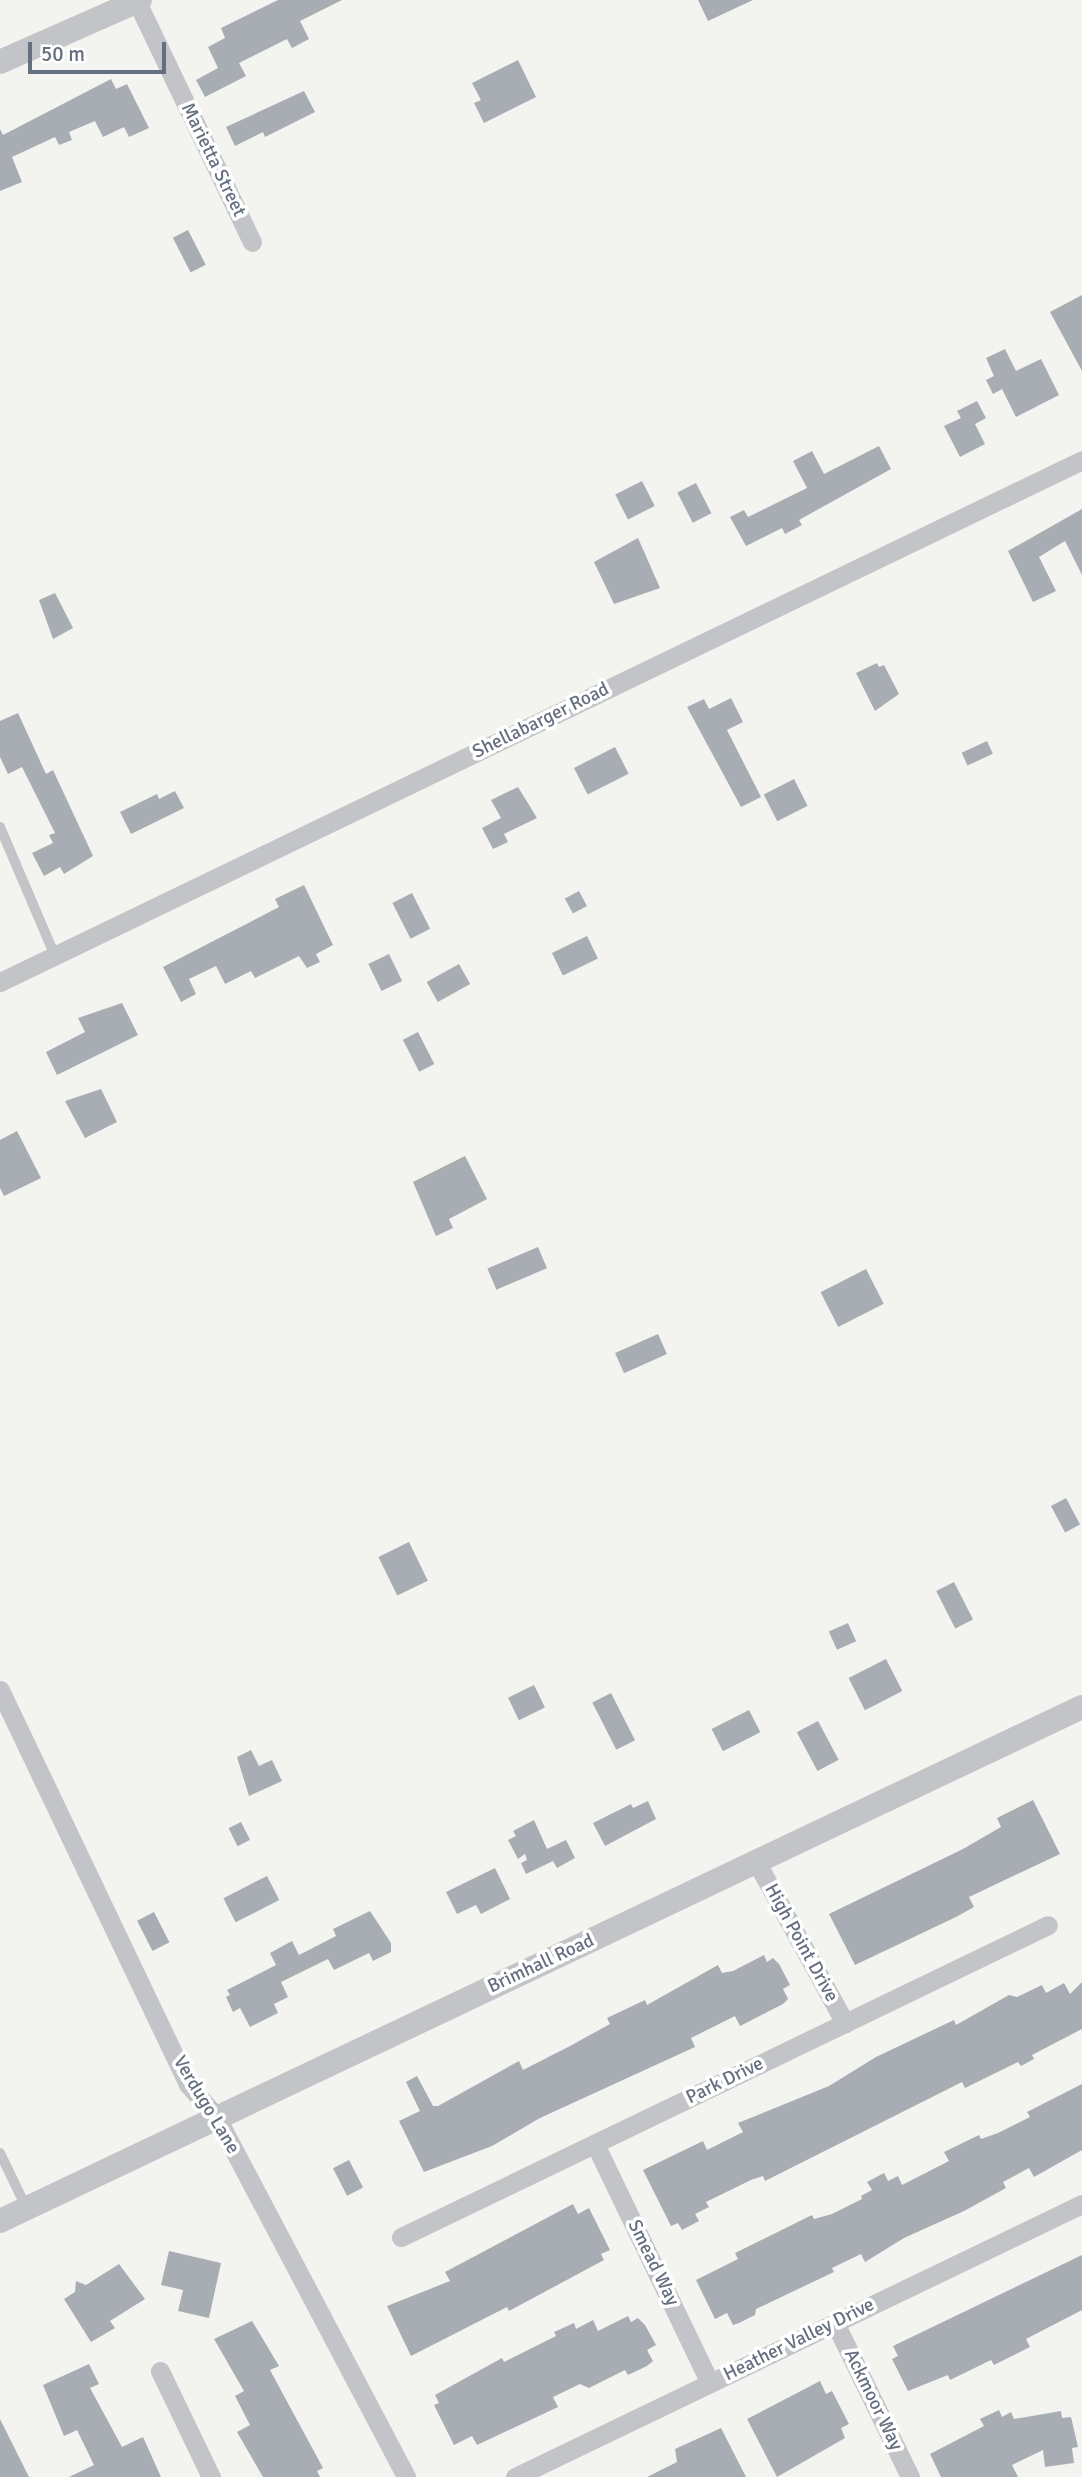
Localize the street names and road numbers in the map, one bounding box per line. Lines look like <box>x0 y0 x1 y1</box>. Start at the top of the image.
street label: Marietta Street <box>176 99 250 221</box>
street label: Shellabarger Road <box>469 678 613 764</box>
street label: High Point Drive <box>759 1880 843 2006</box>
street label: Brimhall Road <box>484 1929 598 1999</box>
street label: Verdugo Lane <box>168 2052 244 2158</box>
street label: Park Drive <box>683 2053 767 2109</box>
street label: Smead Way <box>622 2216 684 2310</box>
street label: Heather Valley Drive <box>720 2294 878 2386</box>
street label: Ackmoor Way <box>839 2346 907 2454</box>

